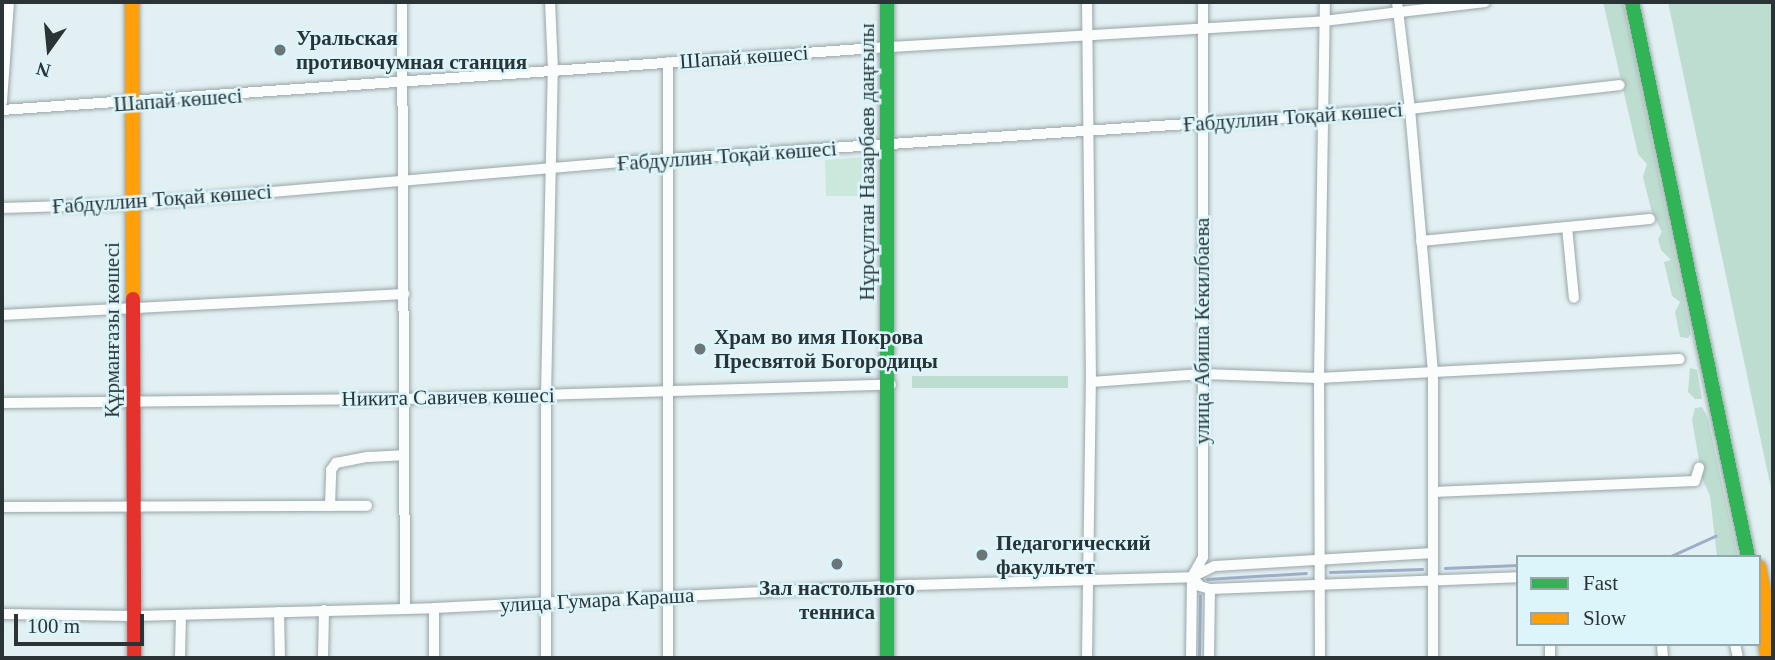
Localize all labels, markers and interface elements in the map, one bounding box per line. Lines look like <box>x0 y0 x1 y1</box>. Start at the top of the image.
north arrow <box>14 14 84 84</box>
street label: Нұрсұлтан Назарбаев даңғылы <box>854 23 880 301</box>
place label: Уральская противочумная станция <box>296 25 527 75</box>
marker: Уральская противочумная станция <box>270 40 290 60</box>
street label: Шапай көшесі <box>679 40 809 74</box>
text: N <box>34 58 53 82</box>
street label: Шапай көшесі <box>113 83 243 117</box>
street label: Ғабдуллин Тоқай көшесі <box>1182 97 1404 137</box>
street label: Ғабдуллин Тоқай көшесі <box>616 136 838 176</box>
street label: Ғабдуллин Тоқай көшесі <box>51 179 273 219</box>
street label: улица Абиша Кекилбаева <box>1189 218 1215 444</box>
street label: Құрманғазы көшесі <box>99 242 125 418</box>
place label: Храм во имя Покрова Пресвятой Богородицы <box>714 324 938 374</box>
marker: Храм во имя Покрова Пресвятой Богородицы <box>692 341 708 357</box>
street label: Никита Савичев көшесі <box>341 383 555 411</box>
place label: Педагогический факультет <box>996 530 1151 580</box>
marker: Педагогический факультет <box>974 547 990 563</box>
legend <box>1516 555 1761 646</box>
marker: Зал настольного тенниса <box>829 556 845 572</box>
text: Fast <box>1583 571 1618 595</box>
place label: Зал настольного тенниса <box>759 575 915 625</box>
street label: улица Гумара Караша <box>499 582 695 618</box>
scale bar <box>18 600 147 644</box>
text: Slow <box>1583 606 1626 630</box>
text: 100 m <box>27 614 80 638</box>

